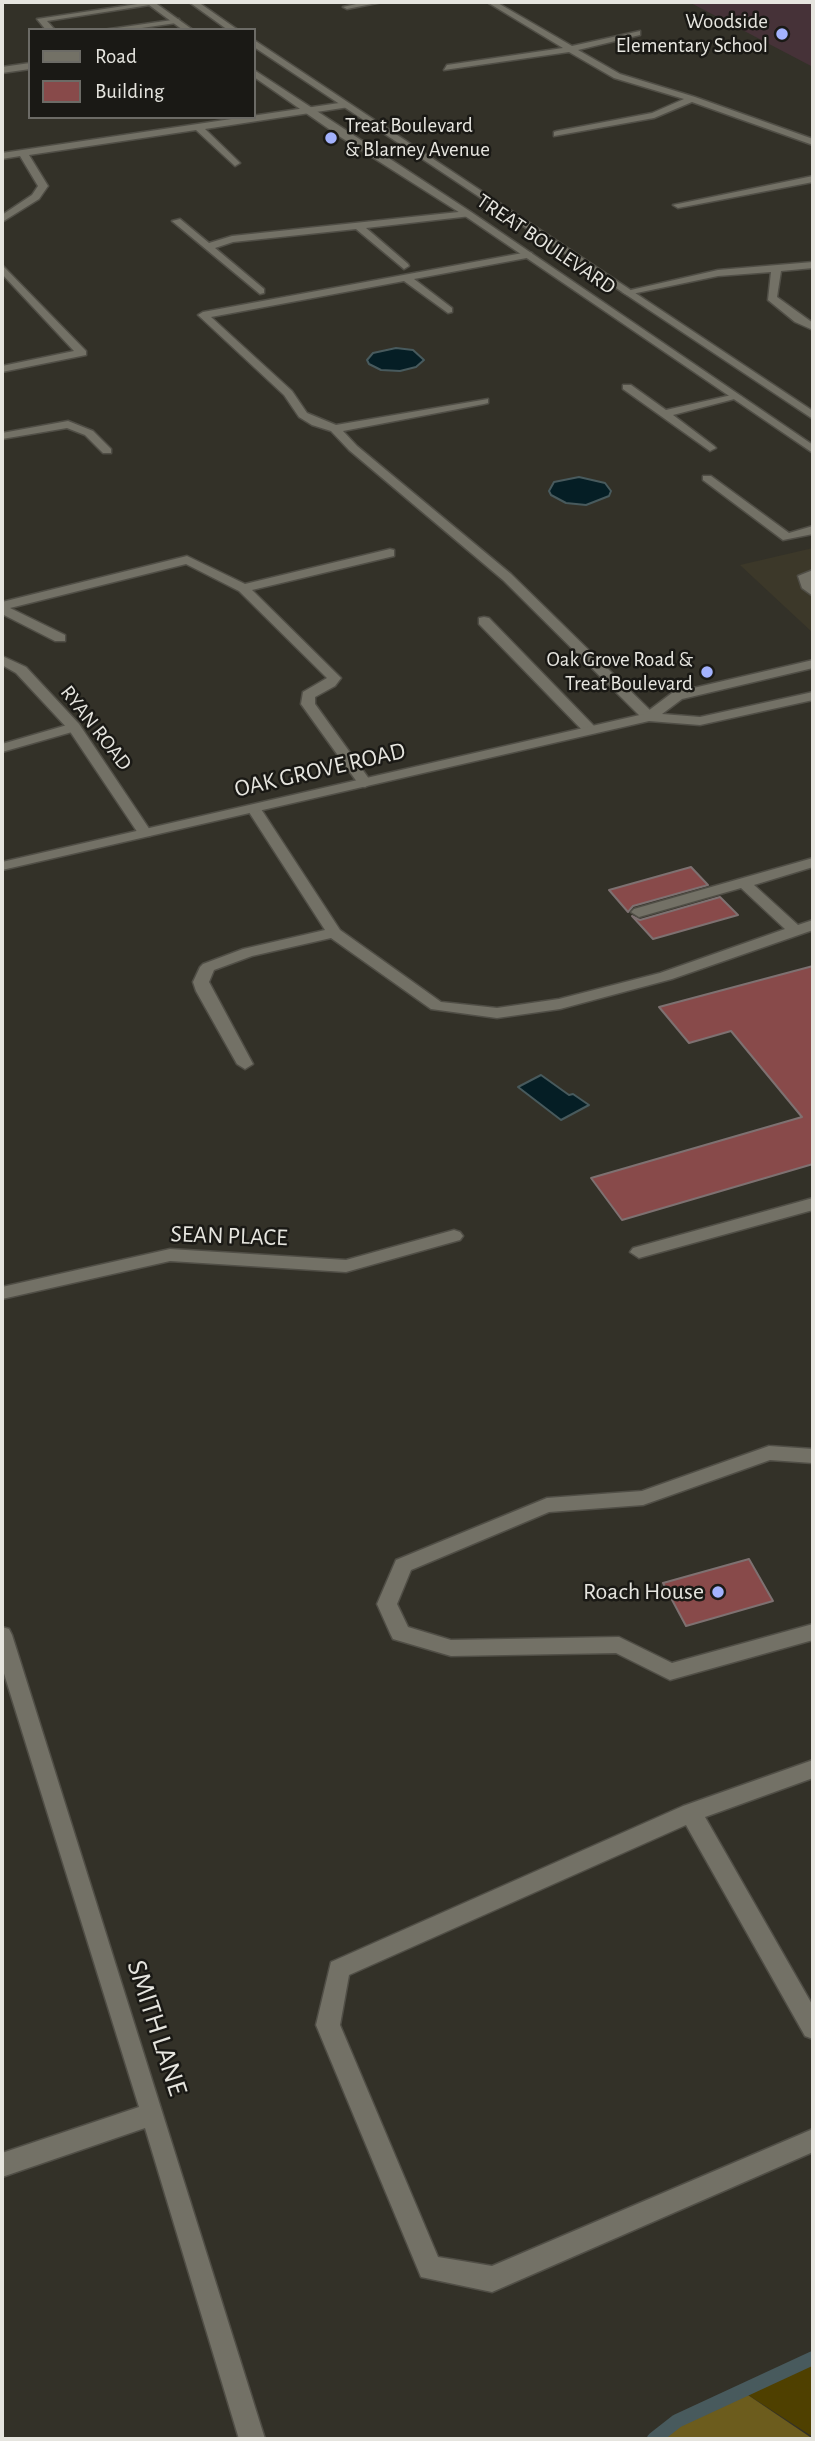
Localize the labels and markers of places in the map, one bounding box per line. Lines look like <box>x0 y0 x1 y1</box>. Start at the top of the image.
place label: Woodside Elementary School <box>616 9 768 59</box>
marker: Woodside Elementary School <box>774 26 790 42</box>
place label: Treat Boulevard & Blarney Avenue <box>345 113 490 163</box>
marker: Treat Boulevard & Blarney Avenue <box>323 130 339 146</box>
place label: Oak Grove Road & Treat Boulevard <box>546 647 693 697</box>
marker: Oak Grove Road & Treat Boulevard <box>699 664 715 680</box>
place label: Roach House <box>583 1578 704 1606</box>
marker: Roach House <box>710 1584 726 1600</box>

